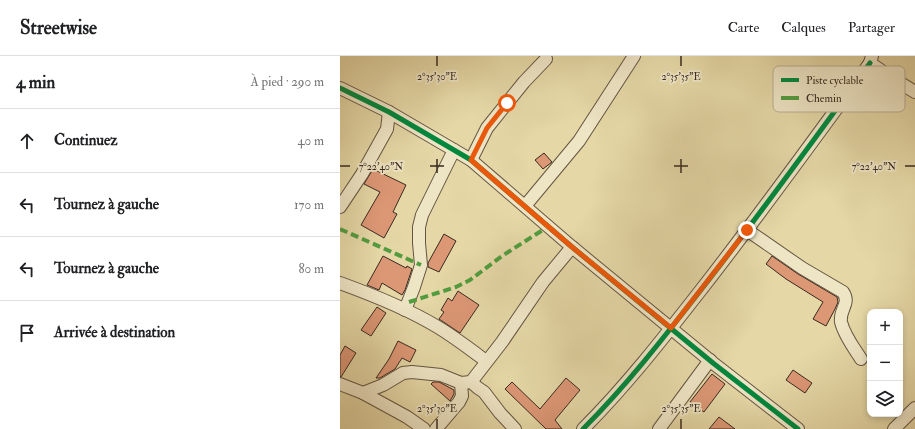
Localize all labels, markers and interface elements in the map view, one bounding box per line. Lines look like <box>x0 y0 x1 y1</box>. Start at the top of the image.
text: Streetwise <box>20 16 97 40</box>
text: Carte <box>728 19 759 36</box>
text: Calques <box>781 19 826 36</box>
text: Partager <box>848 19 895 36</box>
legend <box>773 66 905 112</box>
text: 2°35'30"E <box>417 71 457 83</box>
text: 2°35'35"E <box>661 71 701 83</box>
text: 4 min <box>16 72 55 93</box>
text: À pied · 290 m <box>251 74 324 90</box>
text: Piste cyclable <box>806 74 864 88</box>
text: Chemin <box>806 92 842 105</box>
route start <box>498 94 516 112</box>
icon: ahead <box>16 130 38 152</box>
text: Continuez <box>54 131 118 150</box>
text: 40 m <box>298 133 324 149</box>
text: 7°22'40"N <box>359 161 403 173</box>
text: 7°22'40"N <box>852 161 896 173</box>
icon: left <box>16 194 38 216</box>
text: Tournez à gauche <box>54 195 159 214</box>
text: 170 m <box>294 197 324 213</box>
route end <box>738 221 756 239</box>
icon: left <box>16 258 38 280</box>
text: Tournez à gauche <box>54 259 159 278</box>
text: 80 m <box>298 261 324 277</box>
map controls <box>867 309 903 417</box>
button: + <box>867 309 903 345</box>
icon: arrive <box>16 322 38 344</box>
text: Arrivée à destination <box>54 323 175 342</box>
button: − <box>867 345 903 381</box>
button: layers <box>867 381 903 417</box>
text: 2°35'30"E <box>417 403 457 415</box>
text: 2°35'35"E <box>661 403 701 415</box>

